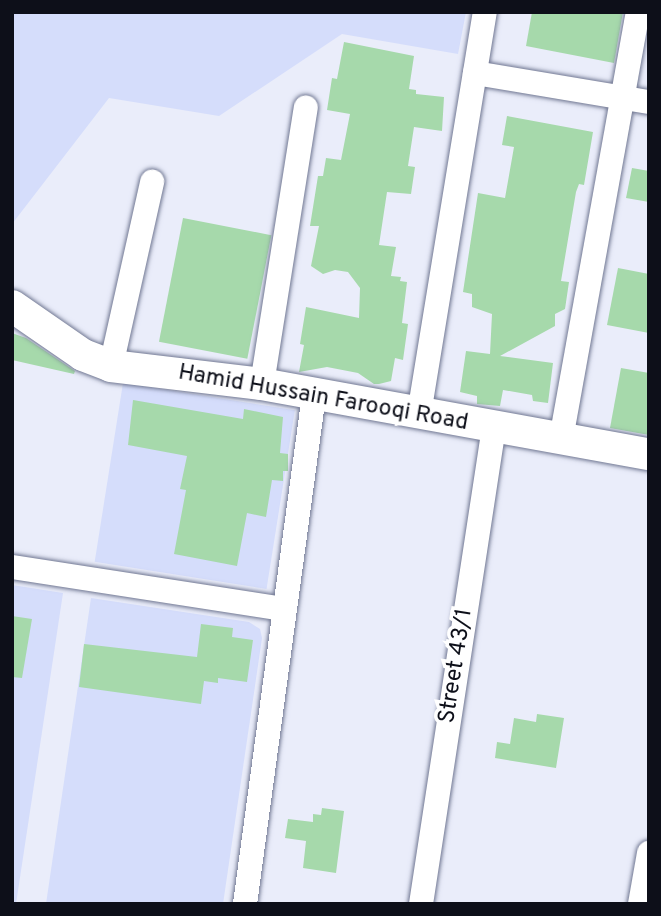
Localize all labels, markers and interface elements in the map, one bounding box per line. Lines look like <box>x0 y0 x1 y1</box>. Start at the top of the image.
street label: Hamid Hussain Farooqi Road <box>176 360 470 438</box>
street label: Street 43/1 <box>434 607 480 725</box>

